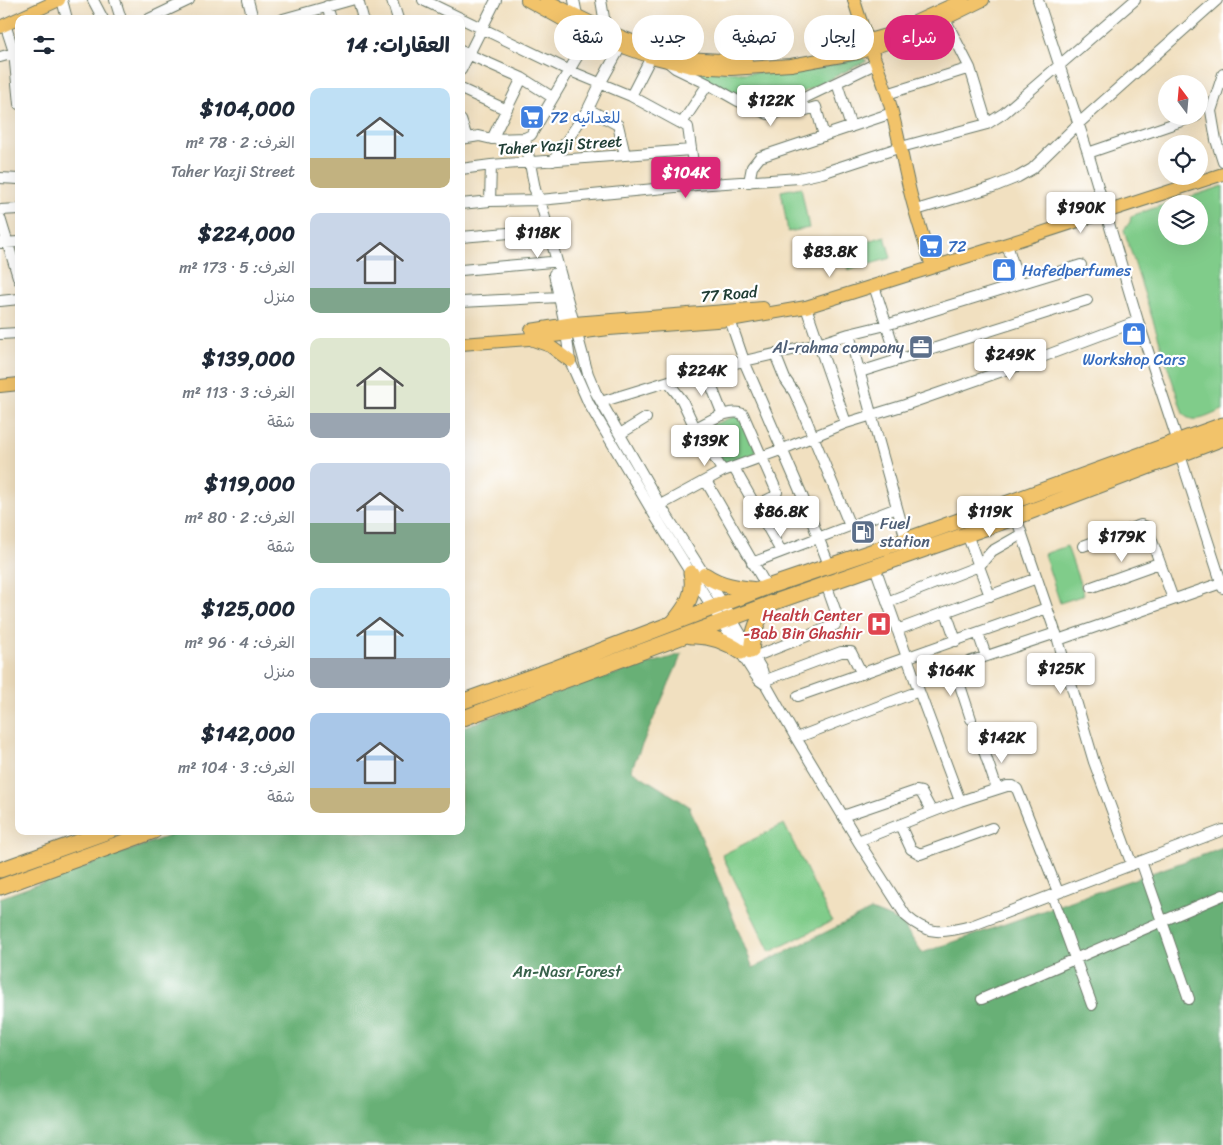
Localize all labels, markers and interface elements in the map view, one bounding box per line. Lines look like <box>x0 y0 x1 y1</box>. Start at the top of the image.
chip: شقة <box>554 15 622 60</box>
chip: جديد <box>632 15 704 60</box>
chip: تصفية <box>714 15 794 60</box>
chip: إيجار <box>804 15 874 60</box>
chip: شراء <box>884 15 955 60</box>
text: العقارات: 14 <box>346 26 450 64</box>
icon: filters <box>30 31 58 59</box>
north arrow <box>1158 75 1208 125</box>
map controls <box>1158 75 1208 245</box>
pin: $122K <box>736 84 806 127</box>
text: $122K <box>748 86 794 115</box>
text: $104,000 <box>200 90 295 128</box>
place label: 72 للغدائيه <box>550 103 621 132</box>
supermarket icon: 72 للغدائيه <box>519 104 545 130</box>
icon: home <box>350 108 410 168</box>
street label: Taher Yazji Street <box>497 126 623 164</box>
text: الغرف: 2 · 78 m² <box>186 128 295 157</box>
button: locate <box>1158 135 1208 185</box>
pin: $104K <box>651 156 721 199</box>
text: Taher Yazji Street <box>171 157 295 186</box>
text: $104K <box>662 158 710 187</box>
pin: $190K <box>1046 192 1116 234</box>
text: $190K <box>1057 193 1105 222</box>
button: layers <box>1158 195 1208 245</box>
text: $224,000 <box>198 215 295 253</box>
pin: $118K <box>503 216 573 259</box>
text: $118K <box>516 218 560 247</box>
place label: 72 <box>948 232 966 261</box>
icon: home <box>350 233 410 293</box>
supermarket icon: 72 <box>918 233 944 259</box>
pin: $83.8K <box>789 236 871 278</box>
text: $83.8K <box>803 237 857 266</box>
text: الغرف: 5 · 173 m² <box>179 253 295 282</box>
place label: Hafedperfumes <box>1022 256 1132 285</box>
shop icon: Hafedperfumes <box>991 257 1017 283</box>
street label: 77 Road <box>699 277 760 311</box>
text: منزل <box>263 282 295 311</box>
shop icon: Workshop Cars <box>1121 321 1147 347</box>
place label: Al-rahma company <box>772 333 905 362</box>
office icon: Al-rahma company <box>908 334 934 360</box>
pin: $249K <box>975 338 1045 381</box>
text: $139,000 <box>202 340 295 378</box>
text: $249K <box>985 340 1035 369</box>
place label: Workshop Cars <box>1082 345 1186 374</box>
pin: $224K <box>667 354 737 397</box>
text: $224K <box>678 356 726 385</box>
icon: home <box>350 358 410 418</box>
text: الغرف: 3 · 113 m² <box>182 378 295 407</box>
text: شقة <box>267 407 295 436</box>
pin: $139K <box>670 424 740 467</box>
text: $139K <box>682 426 728 455</box>
text: $119,000 <box>204 465 295 503</box>
icon: home <box>350 483 410 543</box>
pin: $86.8K <box>740 496 822 538</box>
pin: $119K <box>955 496 1025 538</box>
text: $86.8K <box>754 497 808 526</box>
text: $119K <box>968 497 1012 526</box>
text: الغرف: 2 · 80 m² <box>185 503 295 532</box>
place label: Fuel station <box>879 509 930 556</box>
fuel station icon: Fuel station <box>850 519 876 545</box>
pin: $179K <box>1087 520 1157 563</box>
text: $179K <box>1099 522 1145 551</box>
text: شقة <box>267 532 295 561</box>
text: $125,000 <box>201 590 295 628</box>
place label: Health Center -Bab Bin Ghashir <box>743 601 863 648</box>
icon: home <box>350 608 410 668</box>
hospital icon: Health Center -Bab Bin Ghashir <box>866 611 892 637</box>
text: الغرف: 4 · 96 m² <box>185 628 295 657</box>
pin: $125K <box>1026 652 1096 695</box>
pin: $164K <box>916 654 986 697</box>
text: $125K <box>1038 654 1084 683</box>
text: $164K <box>928 656 974 685</box>
text: منزل <box>263 657 295 686</box>
text: $142,000 <box>201 715 295 753</box>
pin: $142K <box>967 722 1037 764</box>
text: $142K <box>979 723 1025 752</box>
icon: home <box>350 733 410 793</box>
text: الغرف: 3 · 104 m² <box>178 753 295 782</box>
text: شقة <box>267 782 295 811</box>
park label: An-Nasr Forest <box>512 957 622 986</box>

